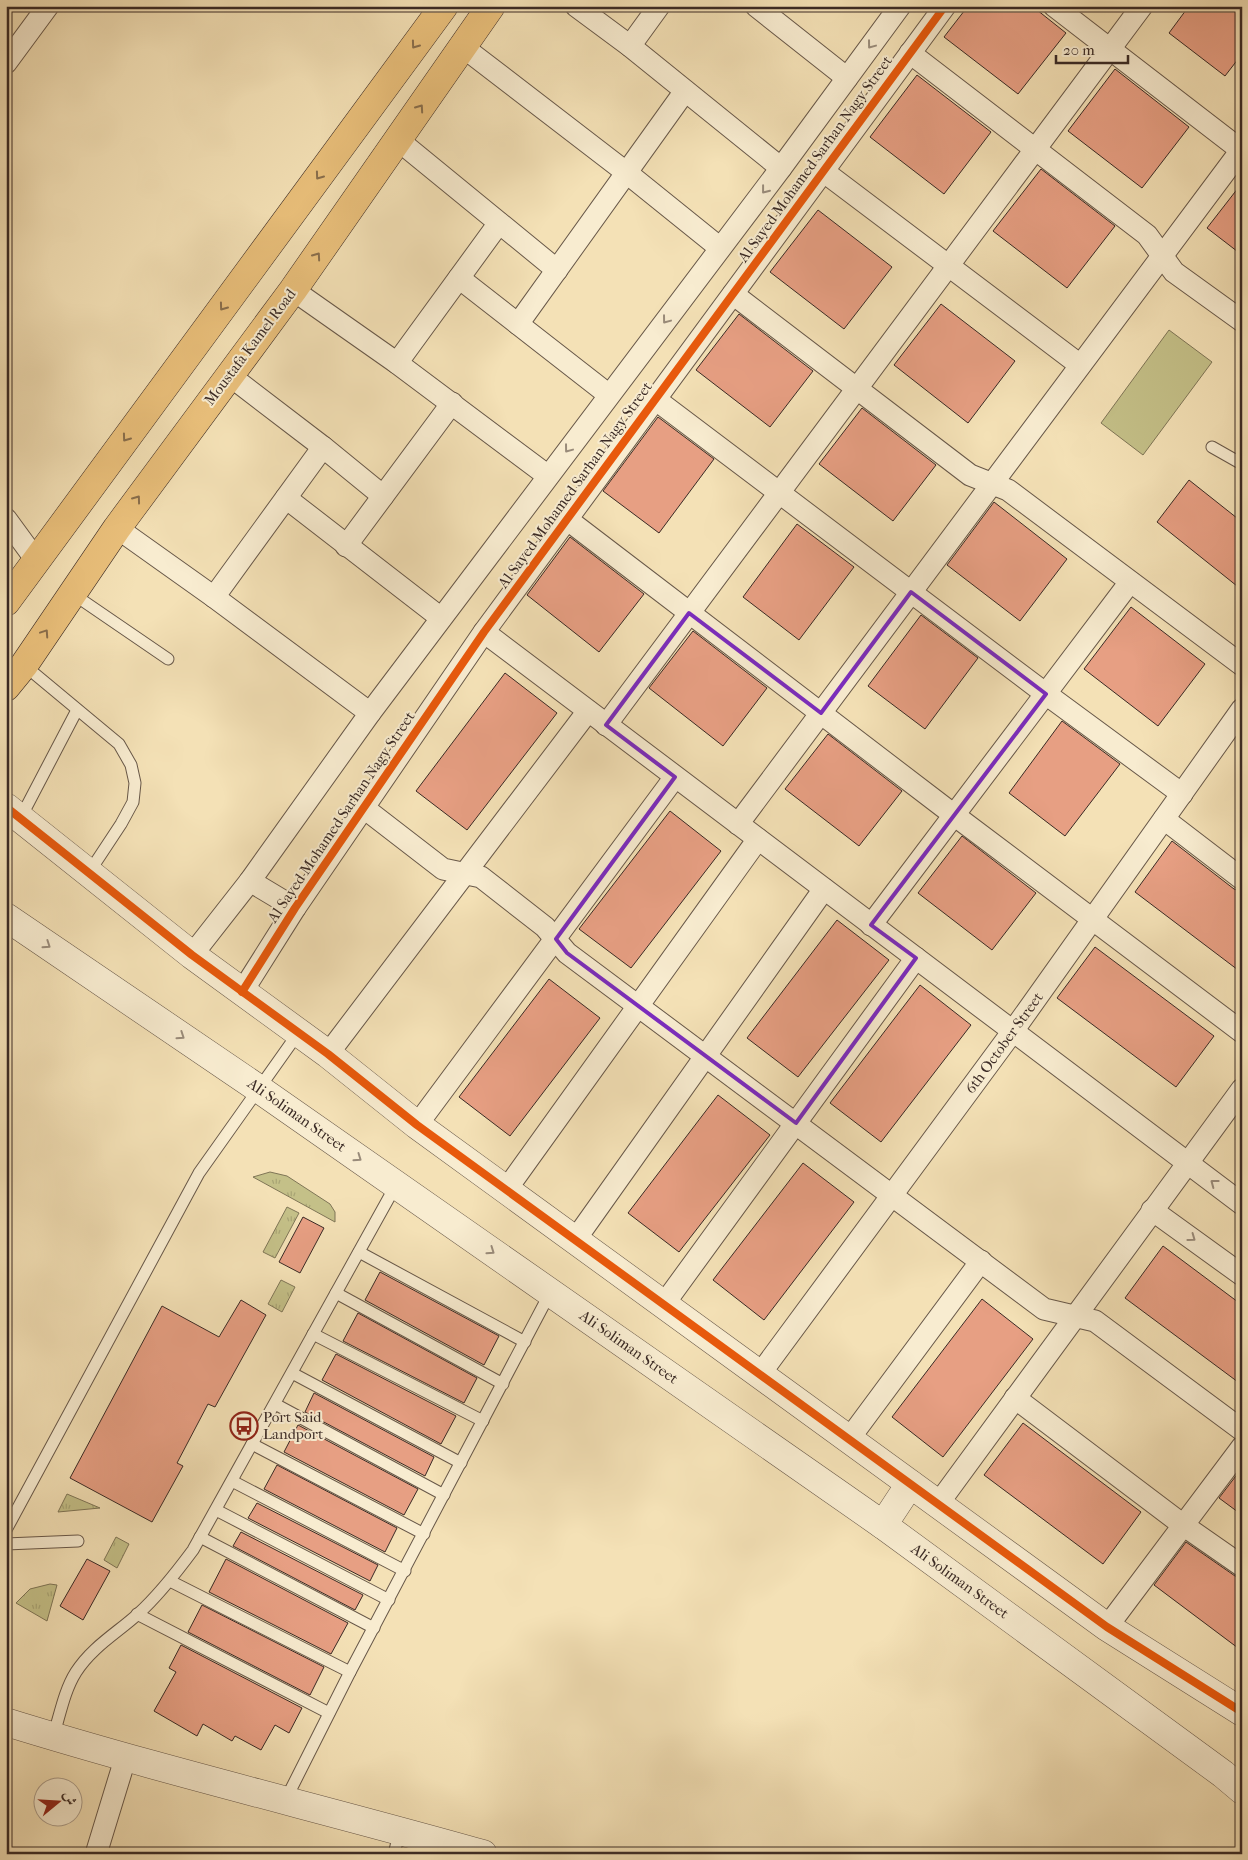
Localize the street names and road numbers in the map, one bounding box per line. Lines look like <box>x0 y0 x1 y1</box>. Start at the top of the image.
street label: Al Sayed Mohamed Sarhan Nagy Street <box>733 52 896 267</box>
street label: Moustafa Kamel Road <box>200 285 300 409</box>
street label: Al Sayed Mohamed Sarhan Nagy Street <box>493 378 656 593</box>
street label: Al Sayed Mohamed Sarhan Nagy Street <box>263 708 419 927</box>
street label: 6th October Street <box>961 988 1047 1097</box>
street label: Ali Soliman Street <box>243 1074 350 1156</box>
street label: Ali Soliman Street <box>575 1306 682 1388</box>
street label: Ali Soliman Street <box>907 1539 1013 1623</box>

